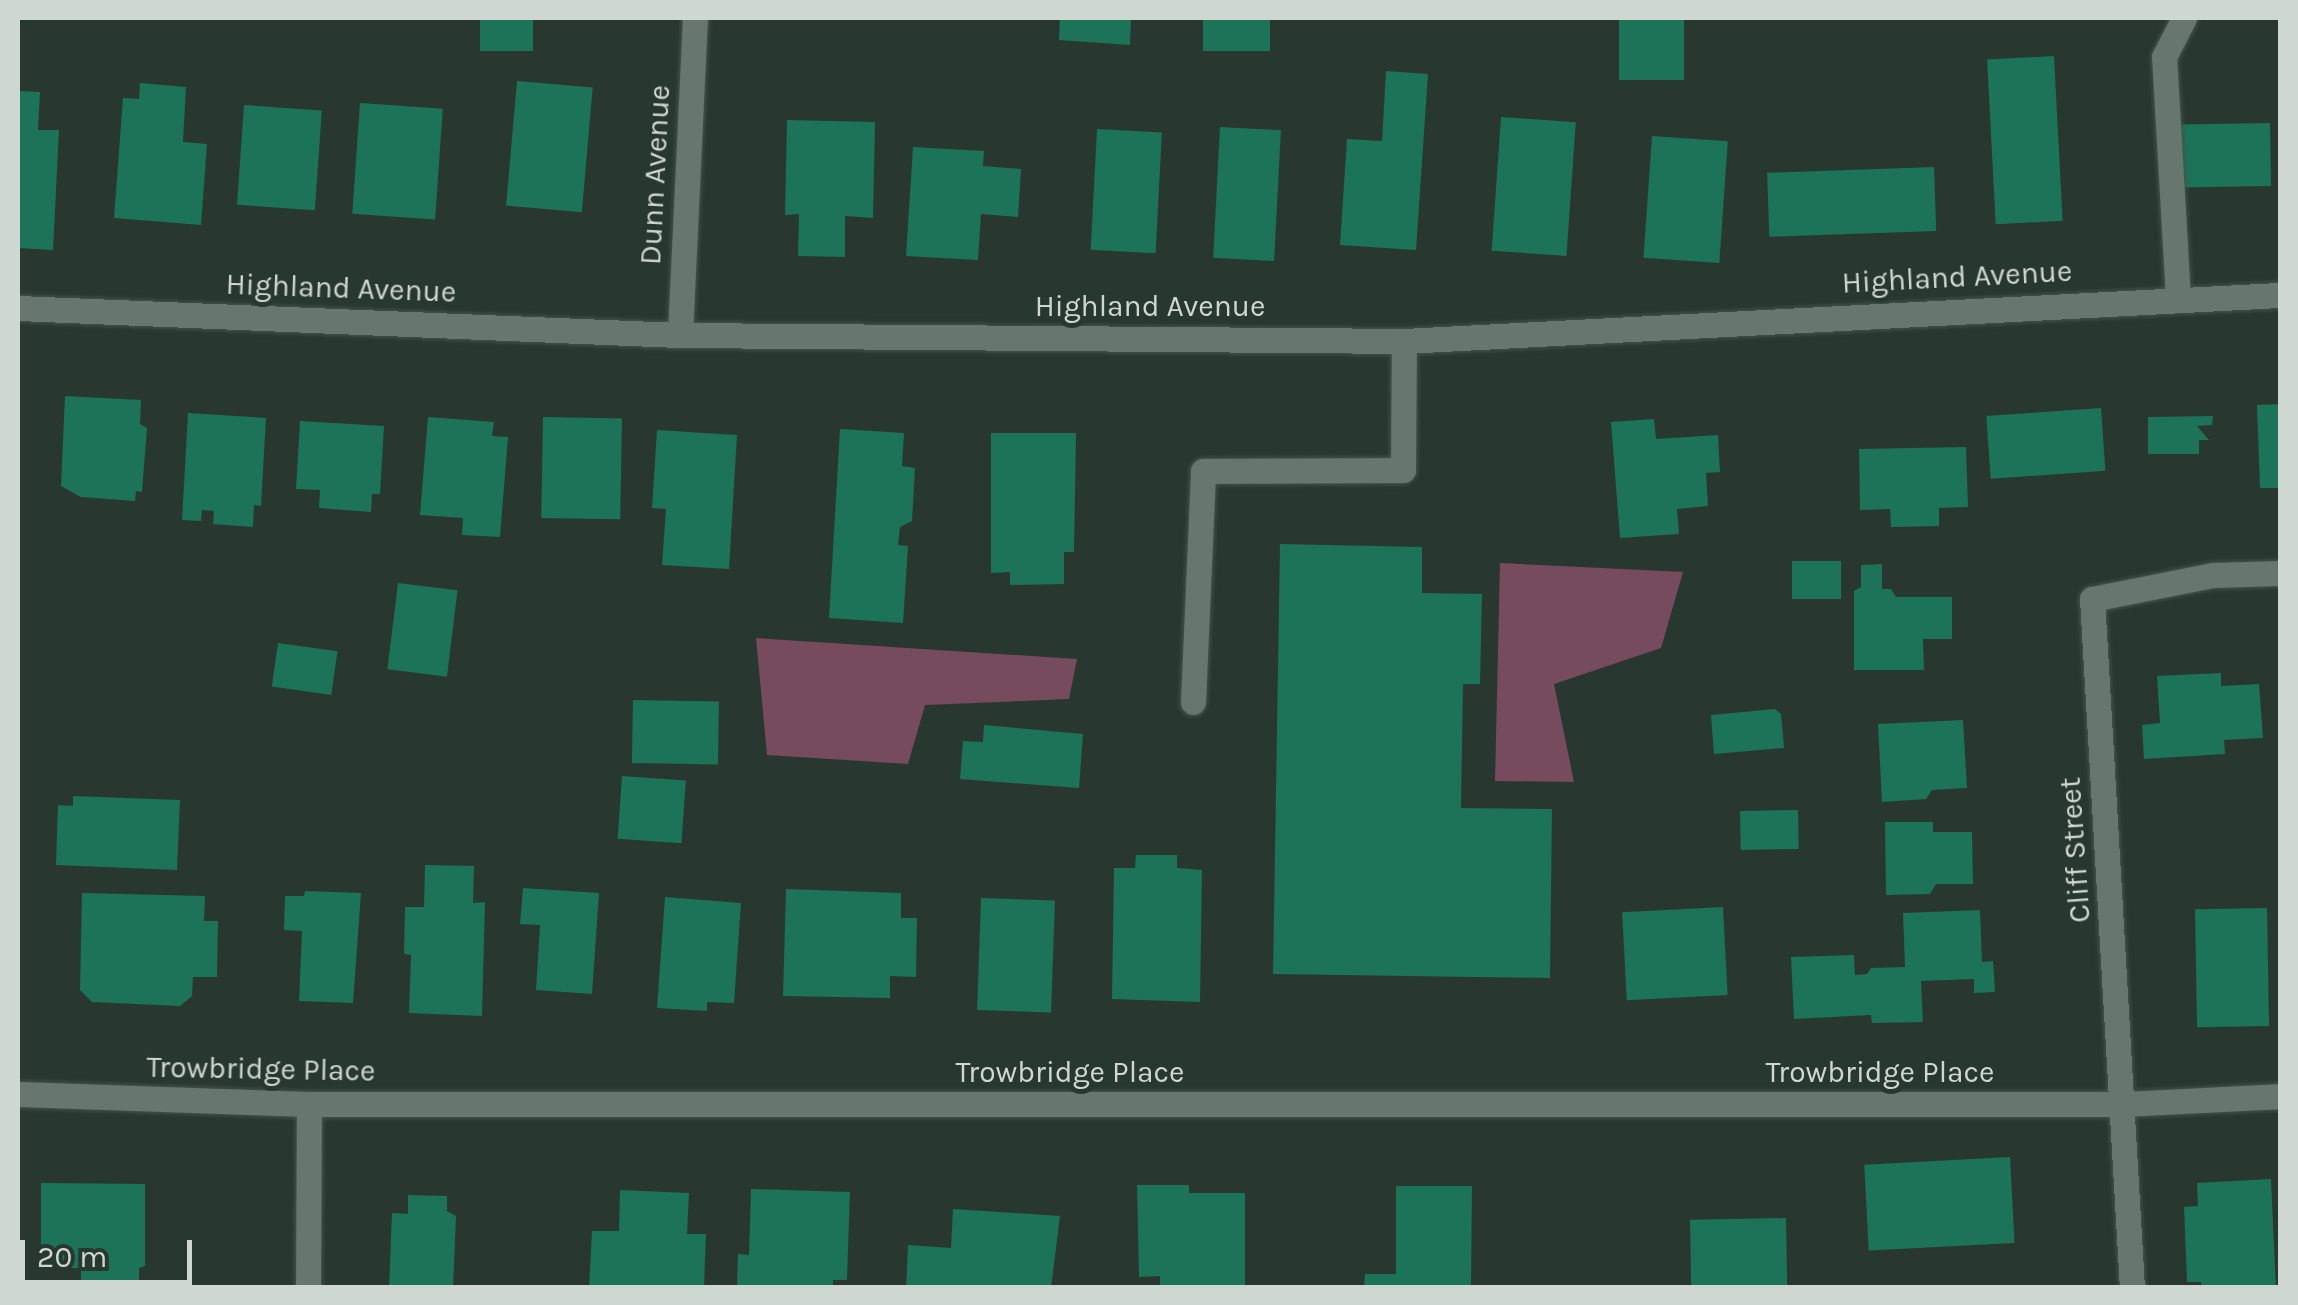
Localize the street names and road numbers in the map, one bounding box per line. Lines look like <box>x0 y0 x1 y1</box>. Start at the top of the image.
street label: Dunn Avenue <box>632 84 678 266</box>
street label: Highland Avenue <box>1841 253 2073 301</box>
street label: Highland Avenue <box>225 266 457 310</box>
street label: Highland Avenue <box>1035 288 1265 324</box>
street label: Cliff Street <box>2052 776 2098 924</box>
street label: Trowbridge Place <box>146 1049 376 1089</box>
street label: Trowbridge Place <box>955 1054 1185 1090</box>
street label: Trowbridge Place <box>1765 1054 1995 1090</box>

